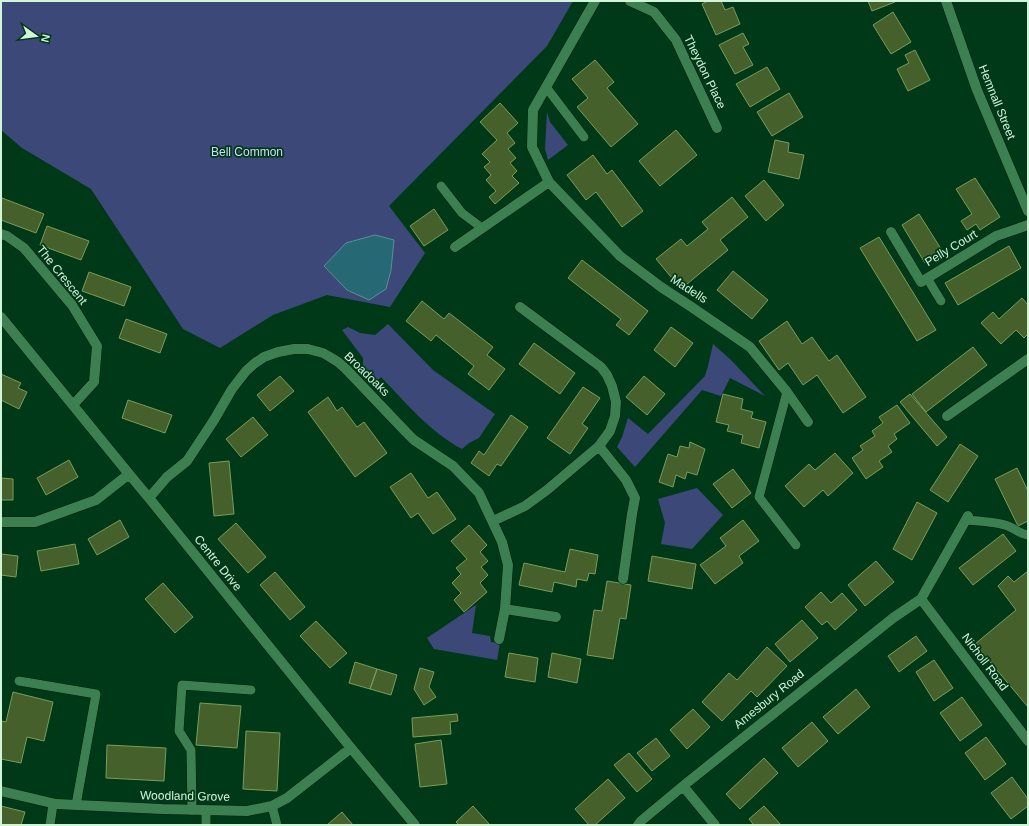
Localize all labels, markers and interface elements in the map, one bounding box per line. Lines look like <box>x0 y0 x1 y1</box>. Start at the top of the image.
north arrow <box>16 16 56 56</box>
text: N <box>39 33 52 44</box>
street label: Theydon Place <box>681 33 729 111</box>
street label: Hemnall Street <box>976 63 1019 142</box>
park label: Bell Common <box>211 145 283 159</box>
street label: Pelly Court <box>922 227 980 269</box>
street label: The Crescent <box>34 243 91 308</box>
street label: Madells <box>668 272 710 306</box>
street label: Broadoaks <box>342 349 392 399</box>
street label: Centre Drive <box>191 532 245 594</box>
street label: Nicholl Road <box>959 631 1011 693</box>
street label: Amesbury Road <box>731 666 807 732</box>
street label: Woodland Grove <box>140 788 230 804</box>

